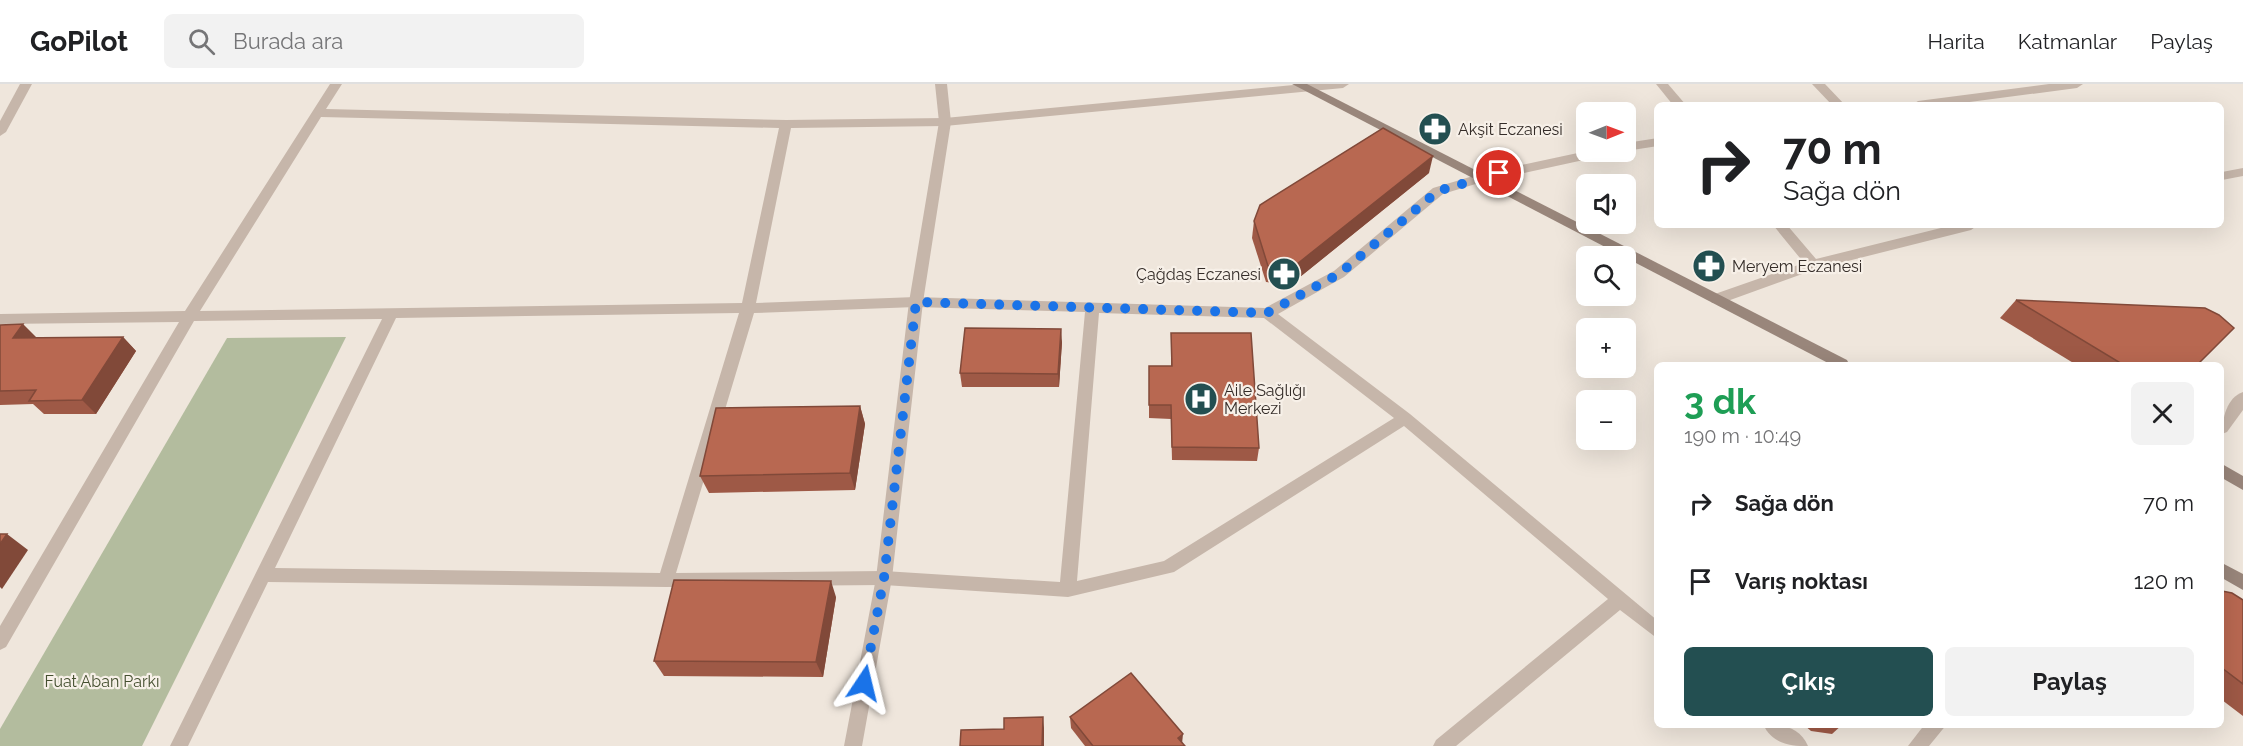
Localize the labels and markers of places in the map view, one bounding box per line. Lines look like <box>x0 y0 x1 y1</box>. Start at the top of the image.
pharmacy icon: Akşit Eczanesi <box>1417 111 1453 147</box>
place label: Akşit Eczanesi <box>1458 120 1563 139</box>
pin <box>1473 147 1524 198</box>
pharmacy icon: Meryem Eczanesi <box>1691 248 1727 284</box>
pharmacy icon: Çağdaş Eczanesi <box>1266 256 1302 292</box>
place label: Meryem Eczanesi <box>1732 257 1862 276</box>
place label: Çağdaş Eczanesi <box>1136 265 1261 284</box>
hospital icon: Aile Sağlığı Merkezi <box>1183 381 1219 417</box>
place label: Aile Sağlığı Merkezi <box>1224 381 1306 418</box>

